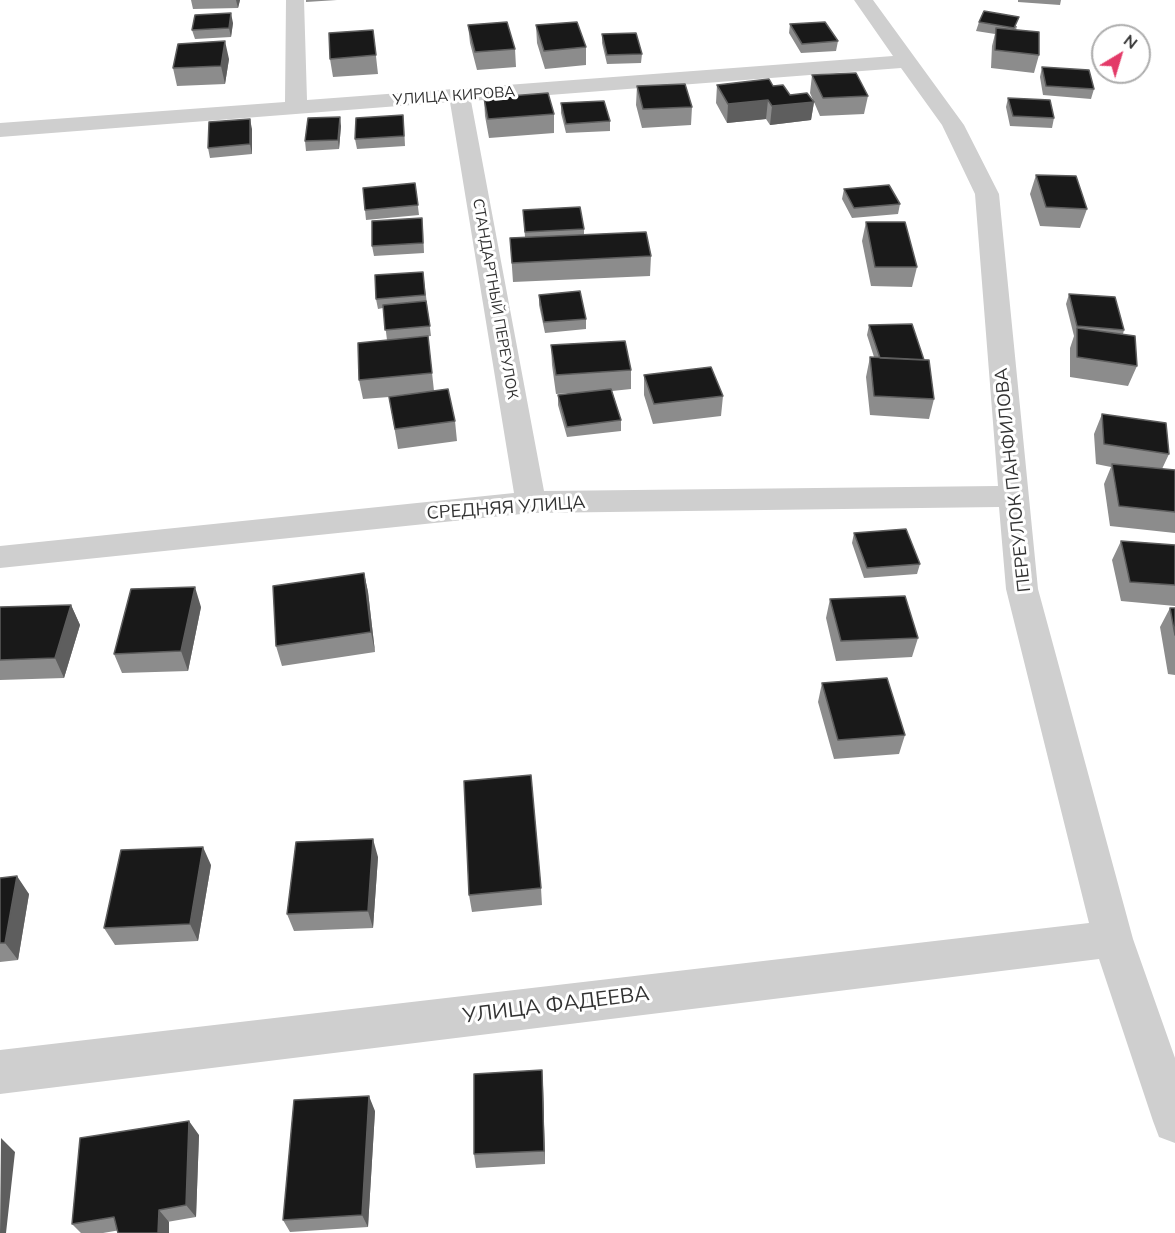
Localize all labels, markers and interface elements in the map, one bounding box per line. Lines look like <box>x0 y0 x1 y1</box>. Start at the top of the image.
north arrow <box>1091 24 1151 84</box>
text: N <box>1120 30 1142 53</box>
street label: УЛИЦА КИРОВА <box>392 83 516 109</box>
street label: СТАНДАРТНЫЙ ПЕРЕУЛОК <box>468 197 522 401</box>
street label: ПЕРЕУЛОК ПАНФИЛОВА <box>990 367 1036 593</box>
street label: СРЕДНЯЯ УЛИЦА <box>426 492 586 524</box>
street label: УЛИЦА ФАДЕЕВА <box>461 981 651 1029</box>

